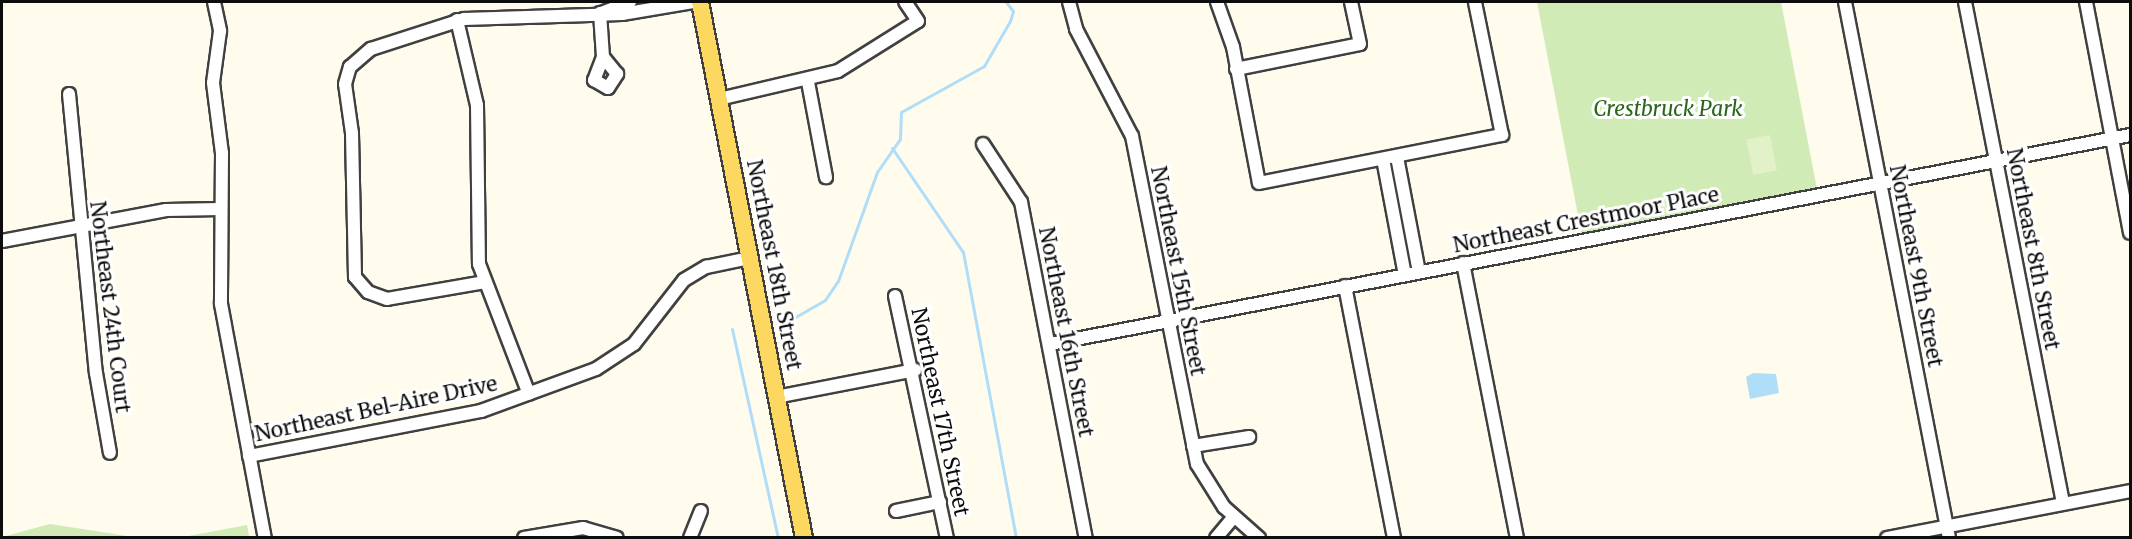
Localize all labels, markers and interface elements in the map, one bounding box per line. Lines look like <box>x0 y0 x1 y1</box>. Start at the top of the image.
park label: Crestbruck Park <box>1593 96 1743 122</box>
street label: Northeast 8th Street <box>2001 146 2065 352</box>
street label: Northeast 18th Street <box>741 158 807 372</box>
street label: Northeast 9th Street <box>1884 163 1948 369</box>
street label: Northeast 15th Street <box>1145 164 1211 378</box>
street label: Northeast Crestmoor Place <box>1451 182 1721 258</box>
street label: Northeast 24th Court <box>85 200 135 414</box>
street label: Northeast 16th Street <box>1033 225 1099 439</box>
street label: Northeast 17th Street <box>906 306 974 518</box>
street label: Northeast Bel-Aire Drive <box>252 371 500 447</box>

